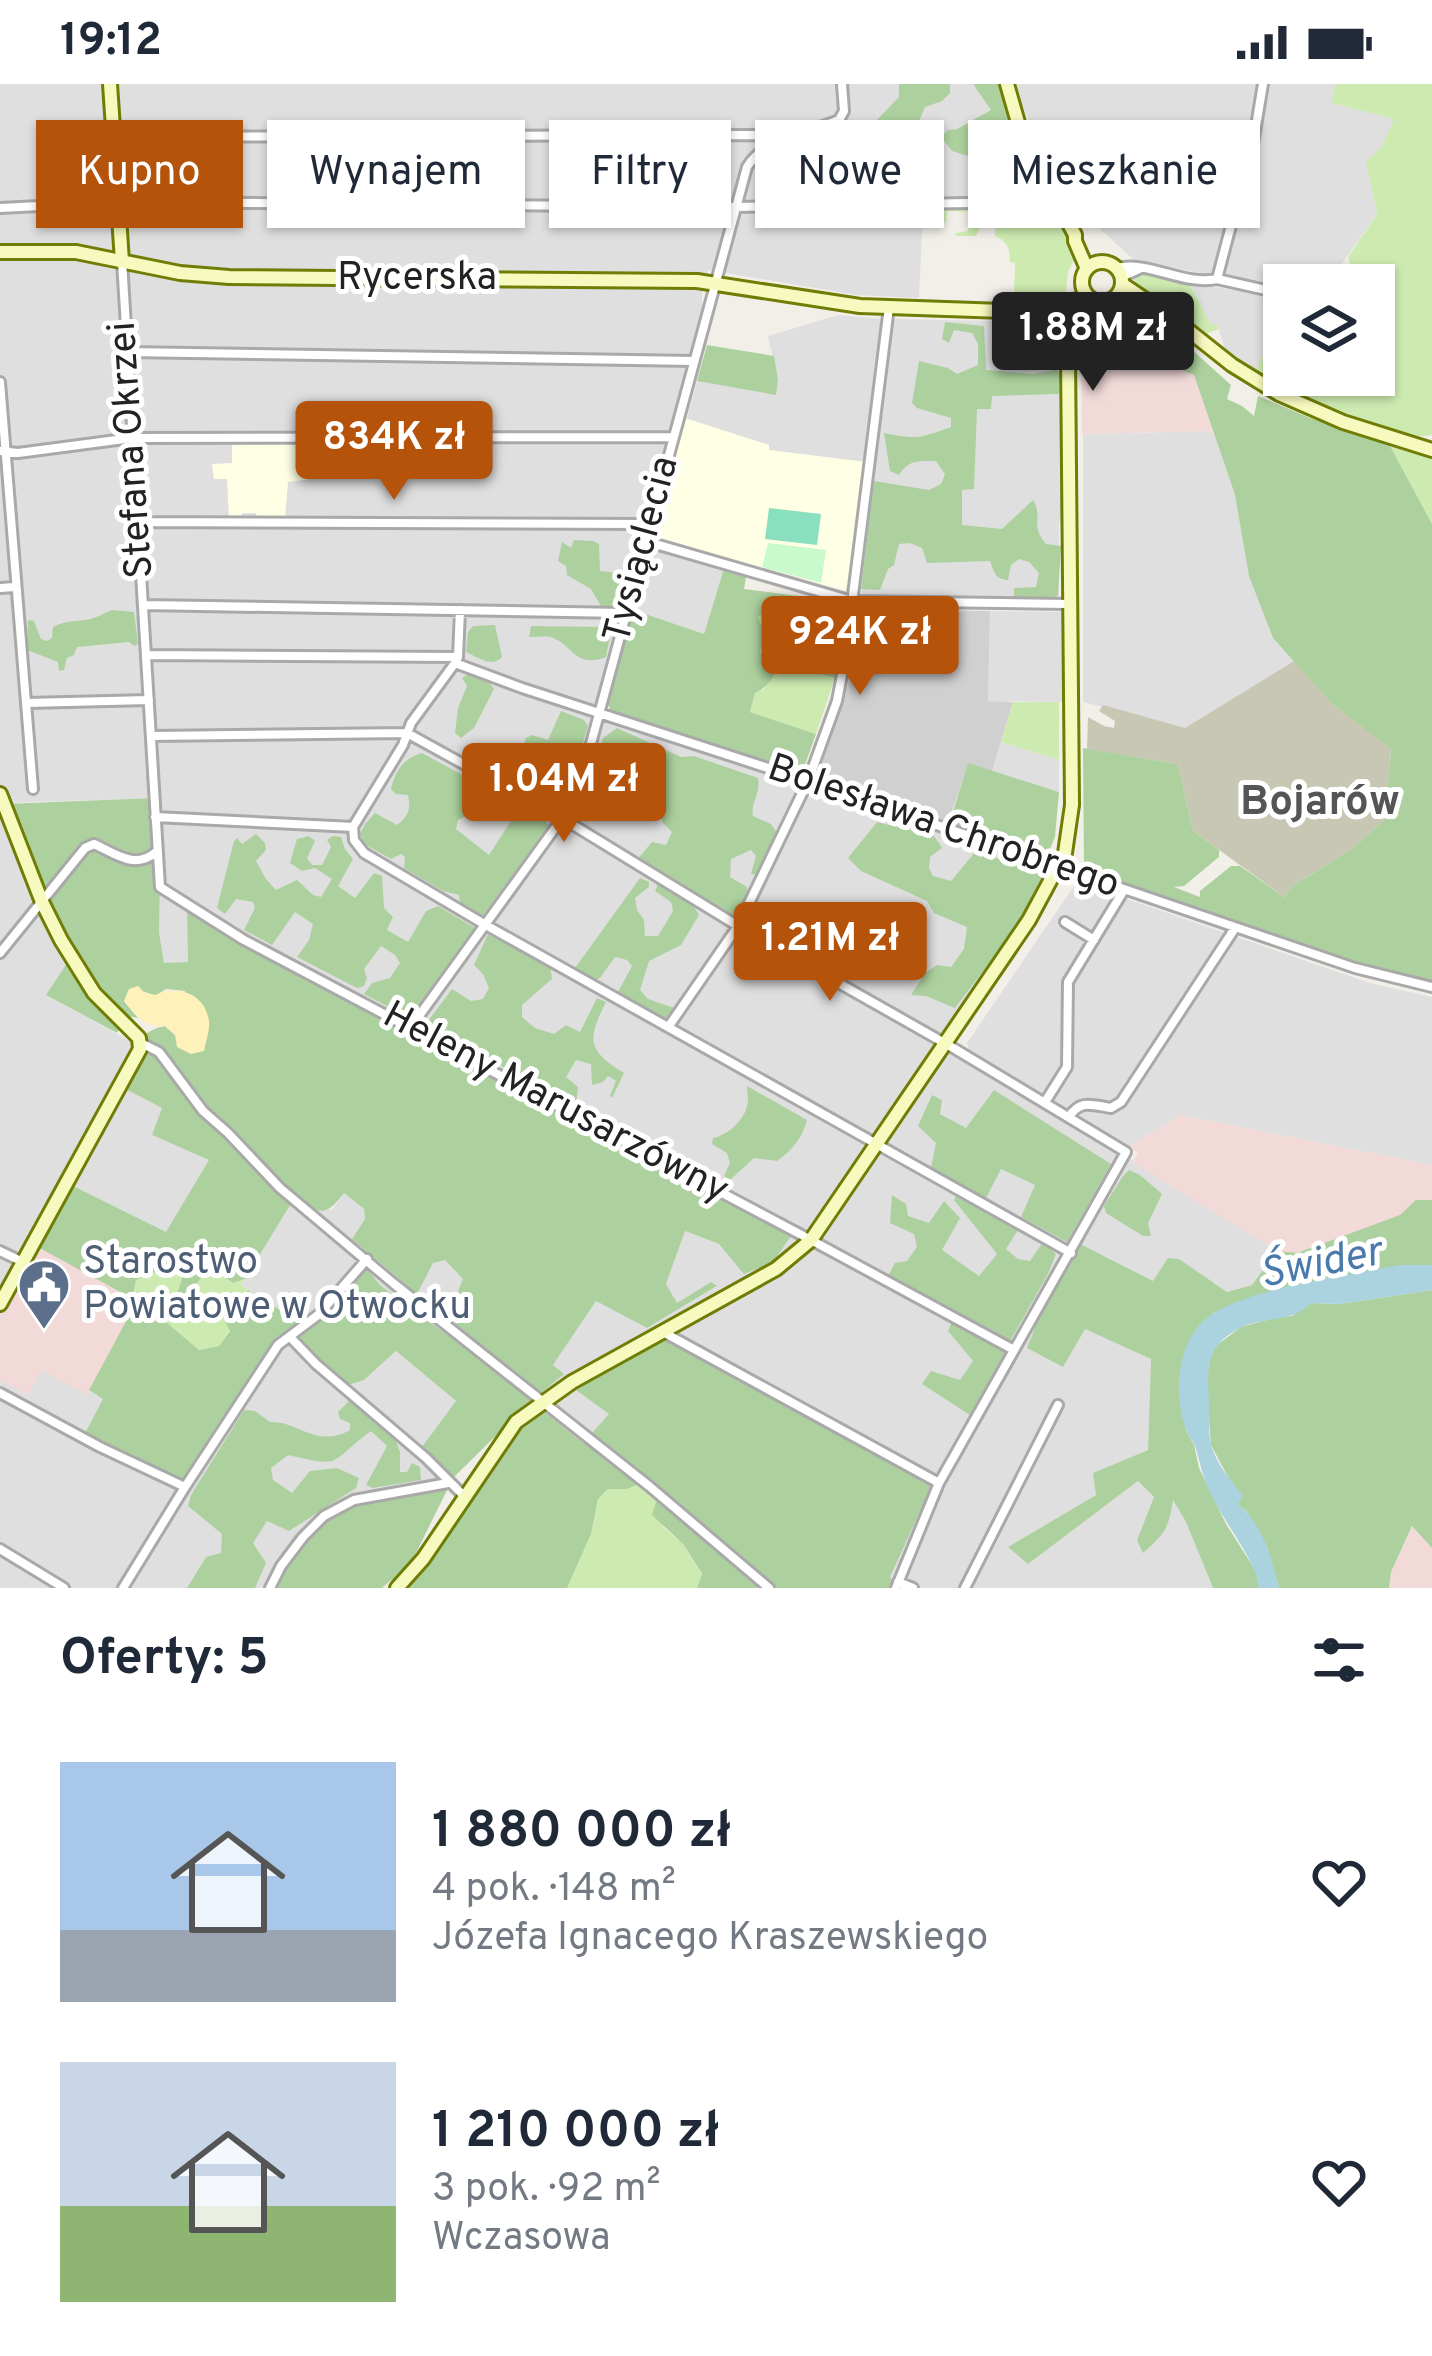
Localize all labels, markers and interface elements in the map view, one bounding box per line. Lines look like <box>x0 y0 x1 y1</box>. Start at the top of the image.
text: 19:12 <box>60 14 162 71</box>
chip: Kupno <box>36 120 243 228</box>
chip: Wynajem <box>267 120 525 228</box>
chip: Filtry <box>549 120 731 228</box>
chip: Nowe <box>755 120 944 228</box>
chip: Mieszkanie <box>968 120 1260 228</box>
street label: Rycerska <box>337 255 497 304</box>
map controls <box>1263 264 1395 396</box>
button: layers <box>1263 264 1395 396</box>
pin: 1.88M zł <box>969 292 1217 394</box>
text: 1.88M zł <box>1019 306 1167 355</box>
street label: Stefana Okrzei <box>100 320 166 580</box>
pin: 834K zł <box>283 401 505 503</box>
text: 834K zł <box>323 415 465 464</box>
street label: Tysiąclecia <box>595 451 691 649</box>
pin: 924K zł <box>749 596 971 698</box>
text: 924K zł <box>789 610 931 659</box>
pin: 1.04M zł <box>440 743 688 845</box>
street label: Bolesława Chrobrego <box>761 745 1125 911</box>
text: 1.04M zł <box>489 757 639 806</box>
district label: Bojarów <box>1240 777 1400 830</box>
pin: 1.21M zł <box>706 902 954 1004</box>
text: 1.21M zł <box>761 916 899 965</box>
street label: Heleny Marusarzówny <box>374 992 736 1216</box>
water label: Świder <box>1255 1225 1390 1303</box>
place label: Starostwo Powiatowe w Otwocku <box>83 1239 471 1333</box>
public building icon: Starostwo Powiatowe w Otwocku <box>16 1257 72 1331</box>
icon: filters <box>1306 1627 1372 1693</box>
text: Oferty: 5 <box>60 1628 269 1693</box>
text: 1 880 000 zł <box>432 1801 731 1866</box>
icon: home <box>156 1810 300 1954</box>
icon: heart <box>1306 1849 1372 1915</box>
text: 4 pok. · 148 m² <box>432 1866 676 1915</box>
text: Józefa Ignacego Kraszewskiego <box>432 1915 988 1964</box>
text: 1 210 000 zł <box>432 2101 719 2166</box>
icon: home <box>156 2110 300 2254</box>
icon: heart <box>1306 2149 1372 2215</box>
text: 3 pok. · 92 m² <box>432 2166 661 2215</box>
text: Wczasowa <box>432 2215 611 2264</box>

